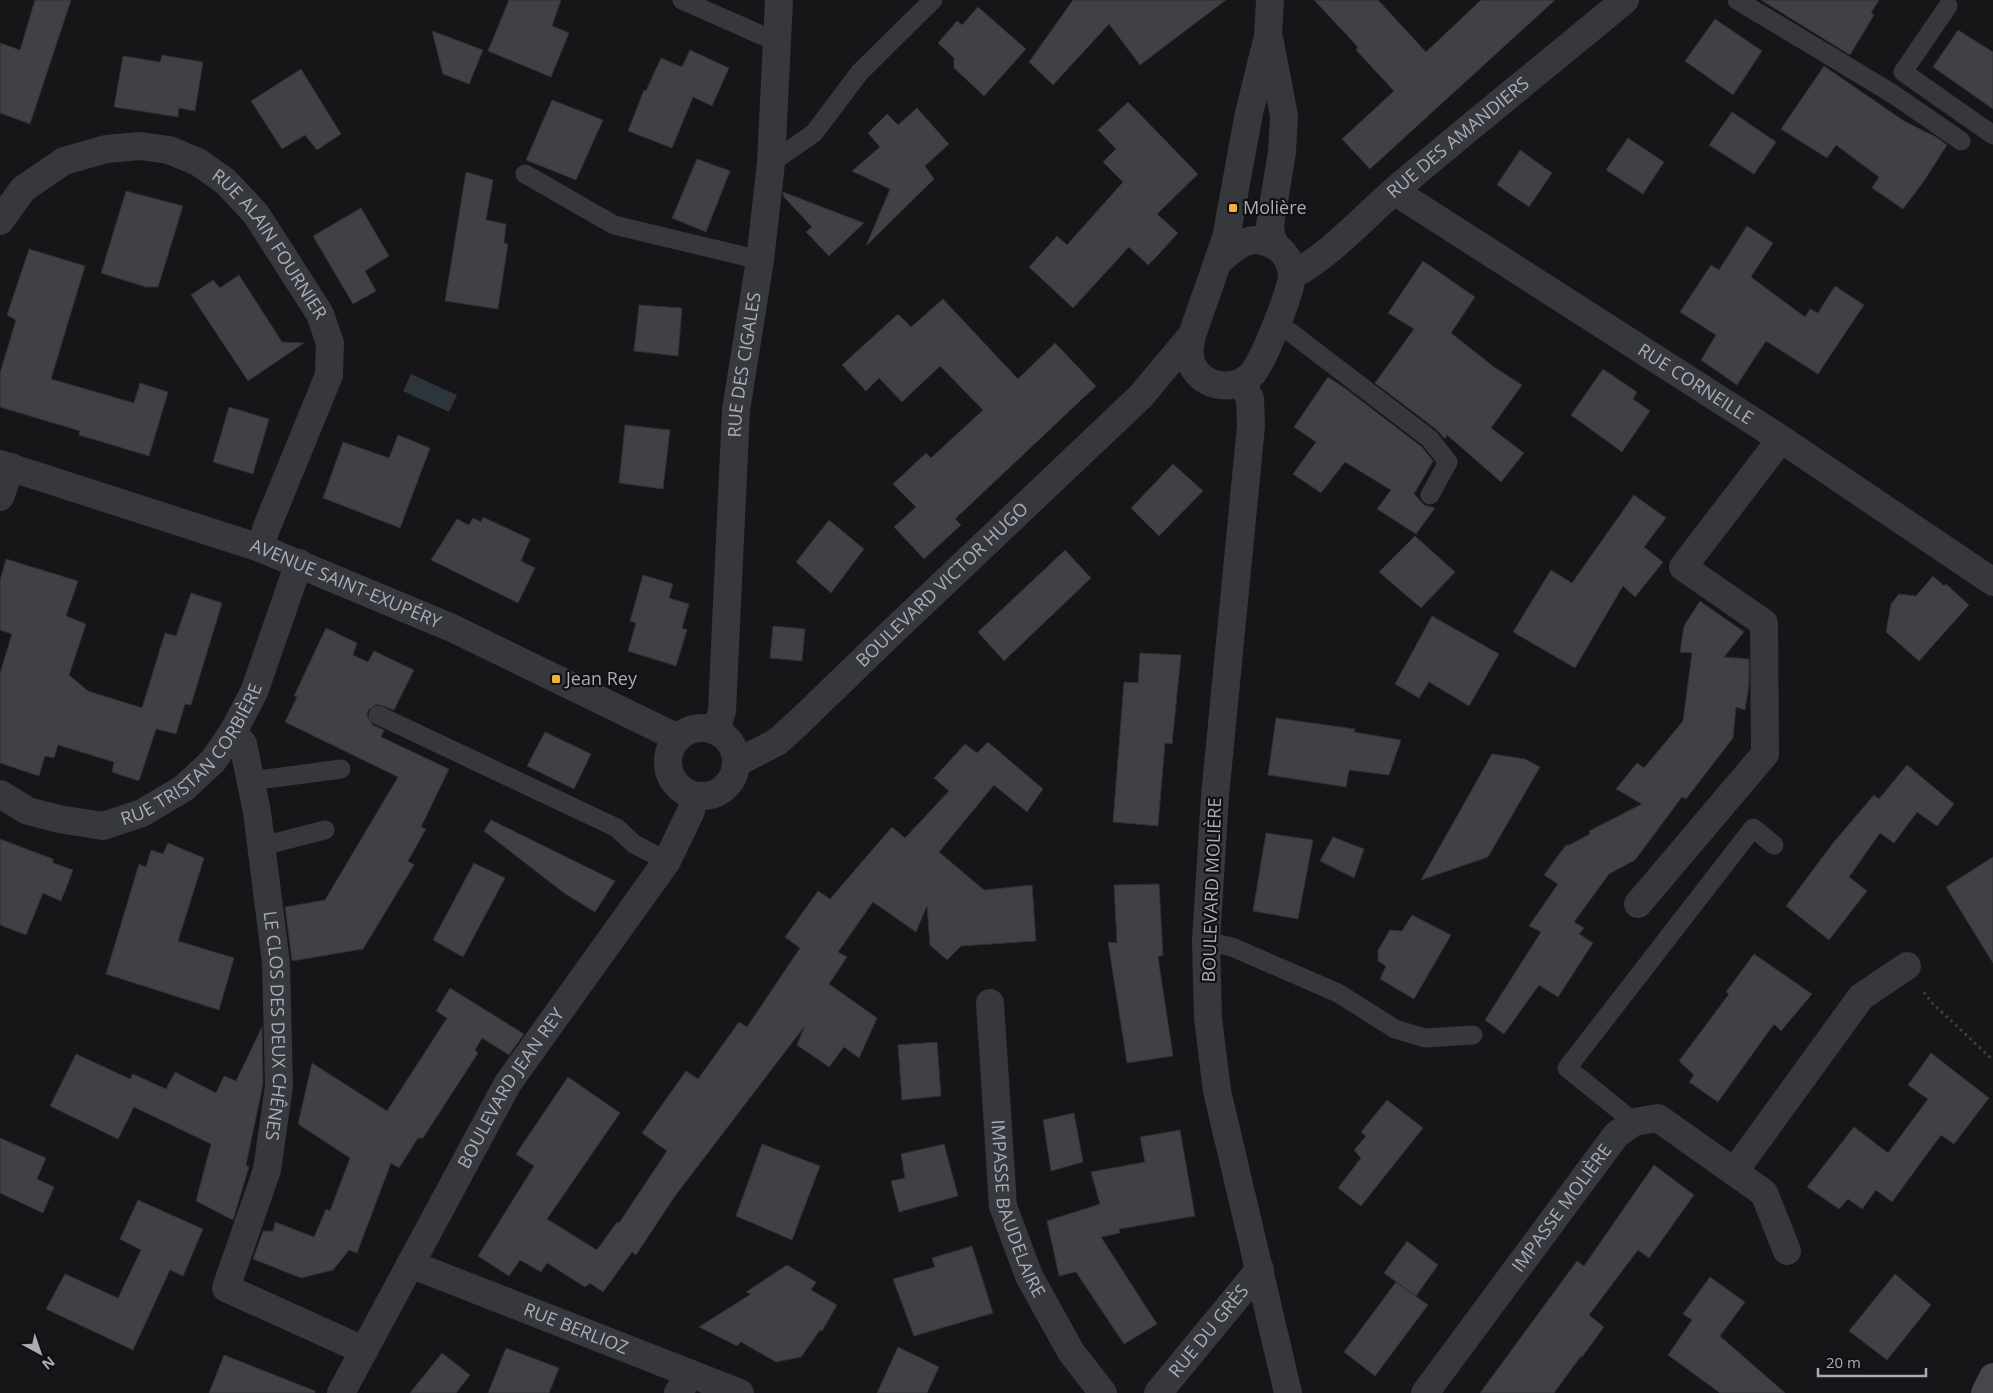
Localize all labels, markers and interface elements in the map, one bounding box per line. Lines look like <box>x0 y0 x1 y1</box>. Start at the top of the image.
street label: RUE DES AMANDIERS <box>1381 71 1534 203</box>
street label: RUE ALAIN FOURNIER <box>208 163 333 324</box>
place label: Molière <box>1243 195 1307 219</box>
marker: Molière <box>1227 202 1239 214</box>
street label: RUE DES CIGALES <box>722 290 766 438</box>
street label: RUE CORNEILLE <box>1634 337 1758 429</box>
street label: BOULEVARD VICTOR HUGO <box>850 496 1033 672</box>
street label: AVENUE SAINT-EXUPÉRY <box>248 533 446 634</box>
place label: Jean Rey <box>564 666 638 690</box>
marker: Jean Rey <box>550 673 562 685</box>
street label: RUE TRISTAN CORBIÈRE <box>117 680 267 830</box>
street label: BOULEVARD MOLIÈRE <box>1196 797 1226 983</box>
street label: LE CLOS DES DEUX CHÊNES <box>259 909 292 1142</box>
street label: BOULEVARD JEAN REY <box>451 1002 569 1172</box>
street label: IMPASSE BAUDELAIRE <box>986 1119 1051 1301</box>
street label: IMPASSE MOLIÈRE <box>1506 1139 1616 1276</box>
street label: RUE DU GRÈS <box>1163 1279 1254 1382</box>
street label: RUE BERLIOZ <box>520 1297 632 1359</box>
north arrow <box>15 1328 65 1378</box>
scale bar <box>1818 1346 1926 1378</box>
text: N <box>38 1352 59 1374</box>
text: 20 m <box>1826 1352 1861 1372</box>

